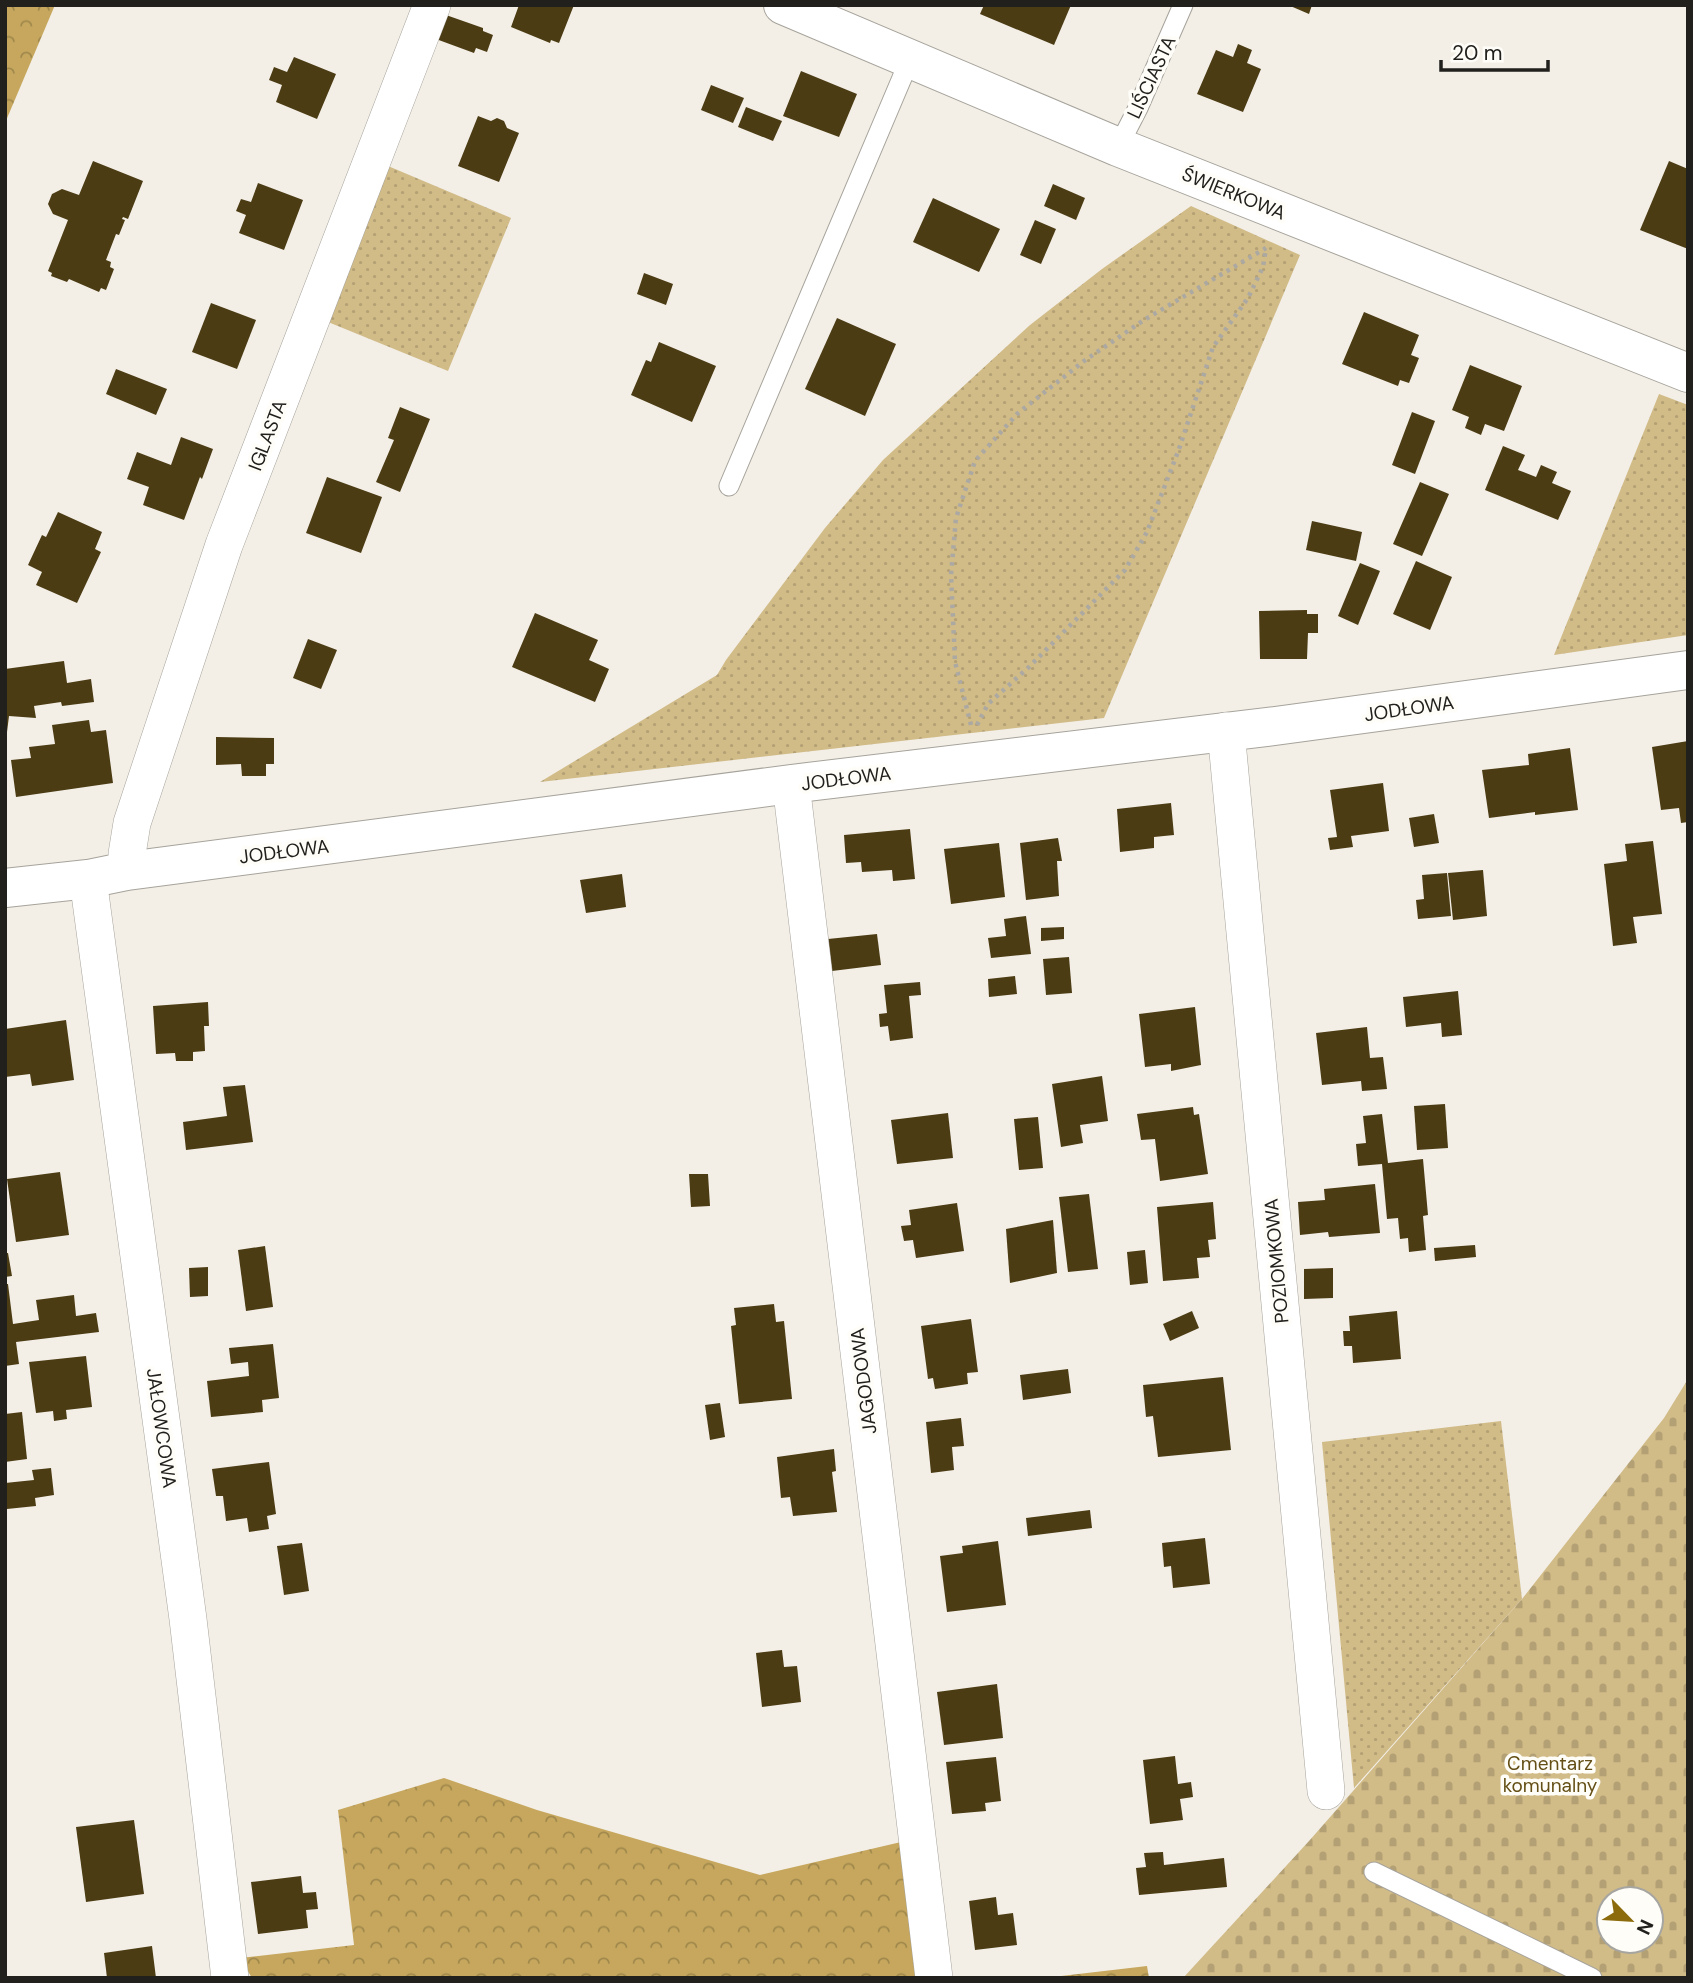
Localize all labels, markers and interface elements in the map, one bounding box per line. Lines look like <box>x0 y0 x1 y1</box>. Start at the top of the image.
scale bar <box>1441 28 1548 72</box>
street label: LIŚCIASTA <box>1121 31 1182 123</box>
text: 20 m <box>1452 39 1503 67</box>
street label: ŚWIERKOWA <box>1178 161 1290 226</box>
street label: IGLASTA <box>243 396 293 474</box>
street label: JODŁOWA <box>1363 690 1456 727</box>
street label: JODŁOWA <box>800 761 893 796</box>
street label: JODŁOWA <box>238 834 331 869</box>
street label: POZIOMKOWA <box>1259 1197 1294 1324</box>
street label: JAGODOWA <box>845 1326 882 1436</box>
street label: JAŁOWCOWA <box>141 1367 182 1490</box>
park label: Cmentarz komunalny <box>1503 1751 1598 1798</box>
north arrow <box>1595 1885 1665 1955</box>
text: N <box>1631 1915 1659 1939</box>

